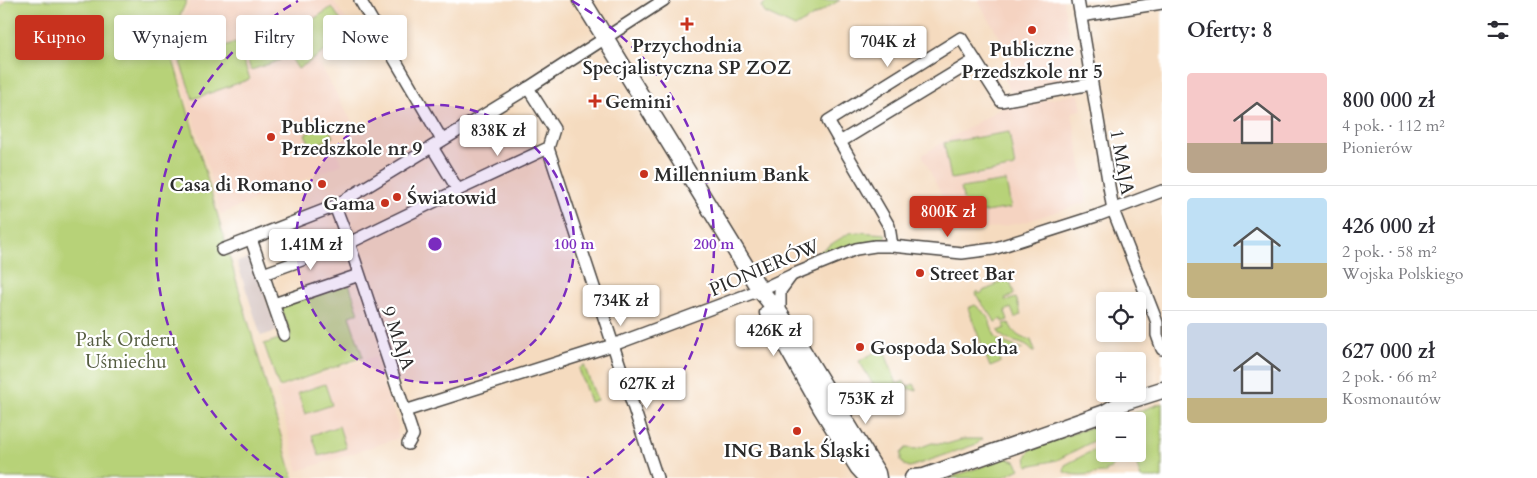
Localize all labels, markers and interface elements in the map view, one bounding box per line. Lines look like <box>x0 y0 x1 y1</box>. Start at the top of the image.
chip: Kupno <box>15 15 104 60</box>
chip: Wynajem <box>114 15 226 60</box>
chip: Filtry <box>236 15 313 60</box>
chip: Nowe <box>323 15 407 60</box>
text: Oferty: 8 <box>1187 16 1273 45</box>
icon: filters <box>1484 16 1512 44</box>
marker: Przychodnia Specjalistyczna SP ZOZ <box>680 17 694 31</box>
marker: Publiczne Przedszkole nr 5 <box>1026 24 1038 36</box>
pin: 704K zł <box>842 26 934 68</box>
text: 704K zł <box>861 31 915 53</box>
place label: Przychodnia Specjalistyczna SP ZOZ <box>583 33 791 81</box>
place label: Publiczne Przedszkole nr 5 <box>961 37 1103 85</box>
text: 800 000 zł <box>1342 86 1435 115</box>
place label: Gemini <box>605 89 672 115</box>
icon: home <box>1227 93 1287 153</box>
marker: Gemini <box>589 95 601 107</box>
place label: Publiczne Przedszkole nr 9 <box>281 114 423 162</box>
pin: 838K zł <box>452 114 544 157</box>
text: 4 pok. · 112 m² <box>1342 115 1445 137</box>
text: 838K zł <box>471 120 525 142</box>
street label: 1 MAJA <box>1103 127 1141 197</box>
marker: Publiczne Przedszkole nr 9 <box>265 131 277 143</box>
text: Pionierów <box>1342 137 1413 159</box>
place label: Millennium Bank <box>654 162 810 188</box>
marker: Millennium Bank <box>638 168 650 180</box>
place label: Casa di Romano <box>169 172 312 198</box>
marker: Casa di Romano <box>316 178 328 190</box>
place label: Światowid <box>407 185 497 211</box>
place label: Gama <box>323 191 376 217</box>
marker: Światowid <box>391 191 403 203</box>
pin: 800K zł <box>902 196 994 238</box>
marker: Gama <box>379 197 391 209</box>
text: 800K zł <box>921 201 975 223</box>
text: 426 000 zł <box>1342 212 1435 241</box>
icon: home <box>1227 218 1287 278</box>
pin: 1.41M zł <box>259 228 363 271</box>
street label: PIONIERÓW <box>705 232 824 303</box>
text: 1.41M zł <box>280 234 342 256</box>
text: 100 m <box>554 234 595 254</box>
text: 200 m <box>694 234 735 254</box>
centre of rings <box>426 235 444 253</box>
text: 2 pok. · 58 m² <box>1342 241 1437 263</box>
place label: Street Bar <box>930 261 1015 287</box>
text: Wojska Polskiego <box>1342 263 1463 285</box>
marker: Street Bar <box>914 267 926 279</box>
pin: 734K zł <box>575 284 667 327</box>
text: 734K zł <box>594 290 648 312</box>
map controls <box>1096 292 1146 462</box>
button: locate <box>1096 292 1146 342</box>
street label: 9 MAJA <box>375 303 421 374</box>
pin: 426K zł <box>728 314 820 357</box>
text: 426K zł <box>747 320 801 342</box>
park label: Park Orderu Uśmiechu <box>75 327 177 375</box>
place label: Gospoda Solocha <box>870 335 1019 361</box>
text: 627 000 zł <box>1342 337 1435 366</box>
marker: Gospoda Solocha <box>854 341 866 353</box>
icon: home <box>1227 343 1287 403</box>
button: + <box>1096 352 1146 402</box>
text: 2 pok. · 66 m² <box>1342 366 1437 388</box>
pin: 627K zł <box>601 368 693 410</box>
text: 627K zł <box>620 373 674 395</box>
pin: 753K zł <box>820 382 912 425</box>
text: 753K zł <box>839 388 893 410</box>
text: Kosmonautów <box>1342 388 1441 410</box>
button: − <box>1096 412 1146 462</box>
marker: ING Bank Śląski <box>791 425 803 437</box>
place label: ING Bank Śląski <box>724 438 870 464</box>

